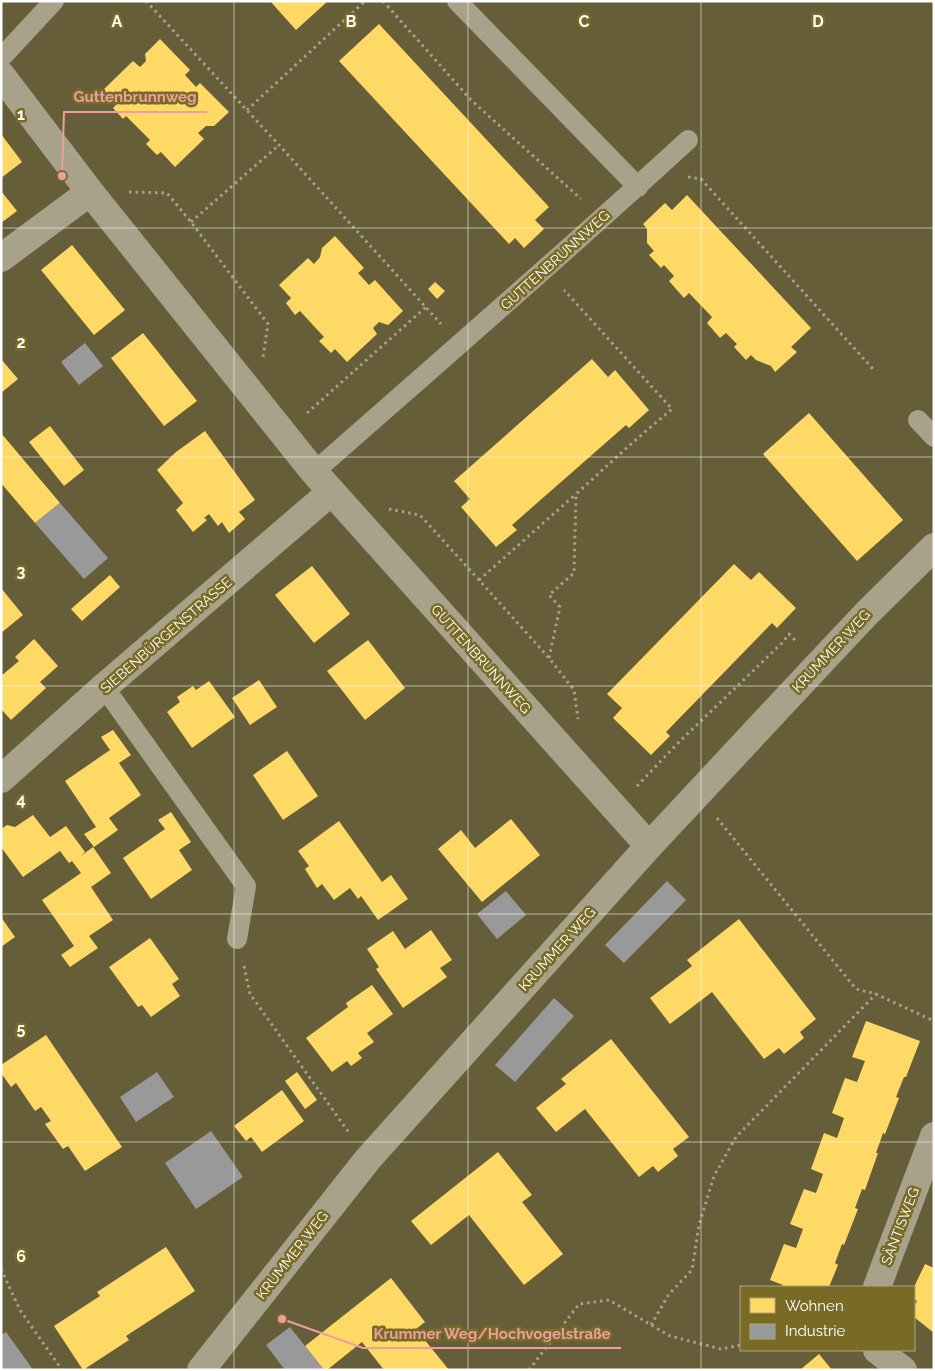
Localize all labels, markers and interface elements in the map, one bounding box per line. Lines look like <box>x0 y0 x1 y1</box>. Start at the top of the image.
text: A <box>112 12 123 31</box>
text: B <box>346 12 357 31</box>
text: C <box>579 12 590 31</box>
text: D <box>812 12 824 31</box>
callout: Guttenbrunnweg <box>64 82 207 112</box>
text: Guttenbrunnweg <box>74 88 196 106</box>
text: 1 <box>17 105 25 124</box>
street label: GUTTENBRUNNWEG <box>497 207 613 313</box>
text: 2 <box>16 333 26 352</box>
text: 3 <box>17 562 26 581</box>
street label: SIEBENBÜRGENSTRASSE <box>96 572 235 696</box>
street label: GUTTENBRUNNWEG <box>428 601 534 717</box>
street label: KRUMMER WEG <box>789 606 873 696</box>
text: 4 <box>16 790 26 809</box>
street label: KRUMMER WEG <box>515 904 599 994</box>
text: 5 <box>17 1019 26 1038</box>
street label: SÄNTISWEG <box>876 1184 922 1267</box>
street label: KRUMMER WEG <box>253 1208 331 1302</box>
text: 6 <box>16 1247 26 1266</box>
legend <box>740 1286 915 1351</box>
text: Wohnen <box>785 1297 844 1315</box>
callout: Krummer Weg/Hochvogelstraße <box>363 1318 621 1348</box>
text: Industrie <box>785 1322 846 1340</box>
text: Krummer Weg/Hochvogelstraße <box>374 1325 611 1343</box>

